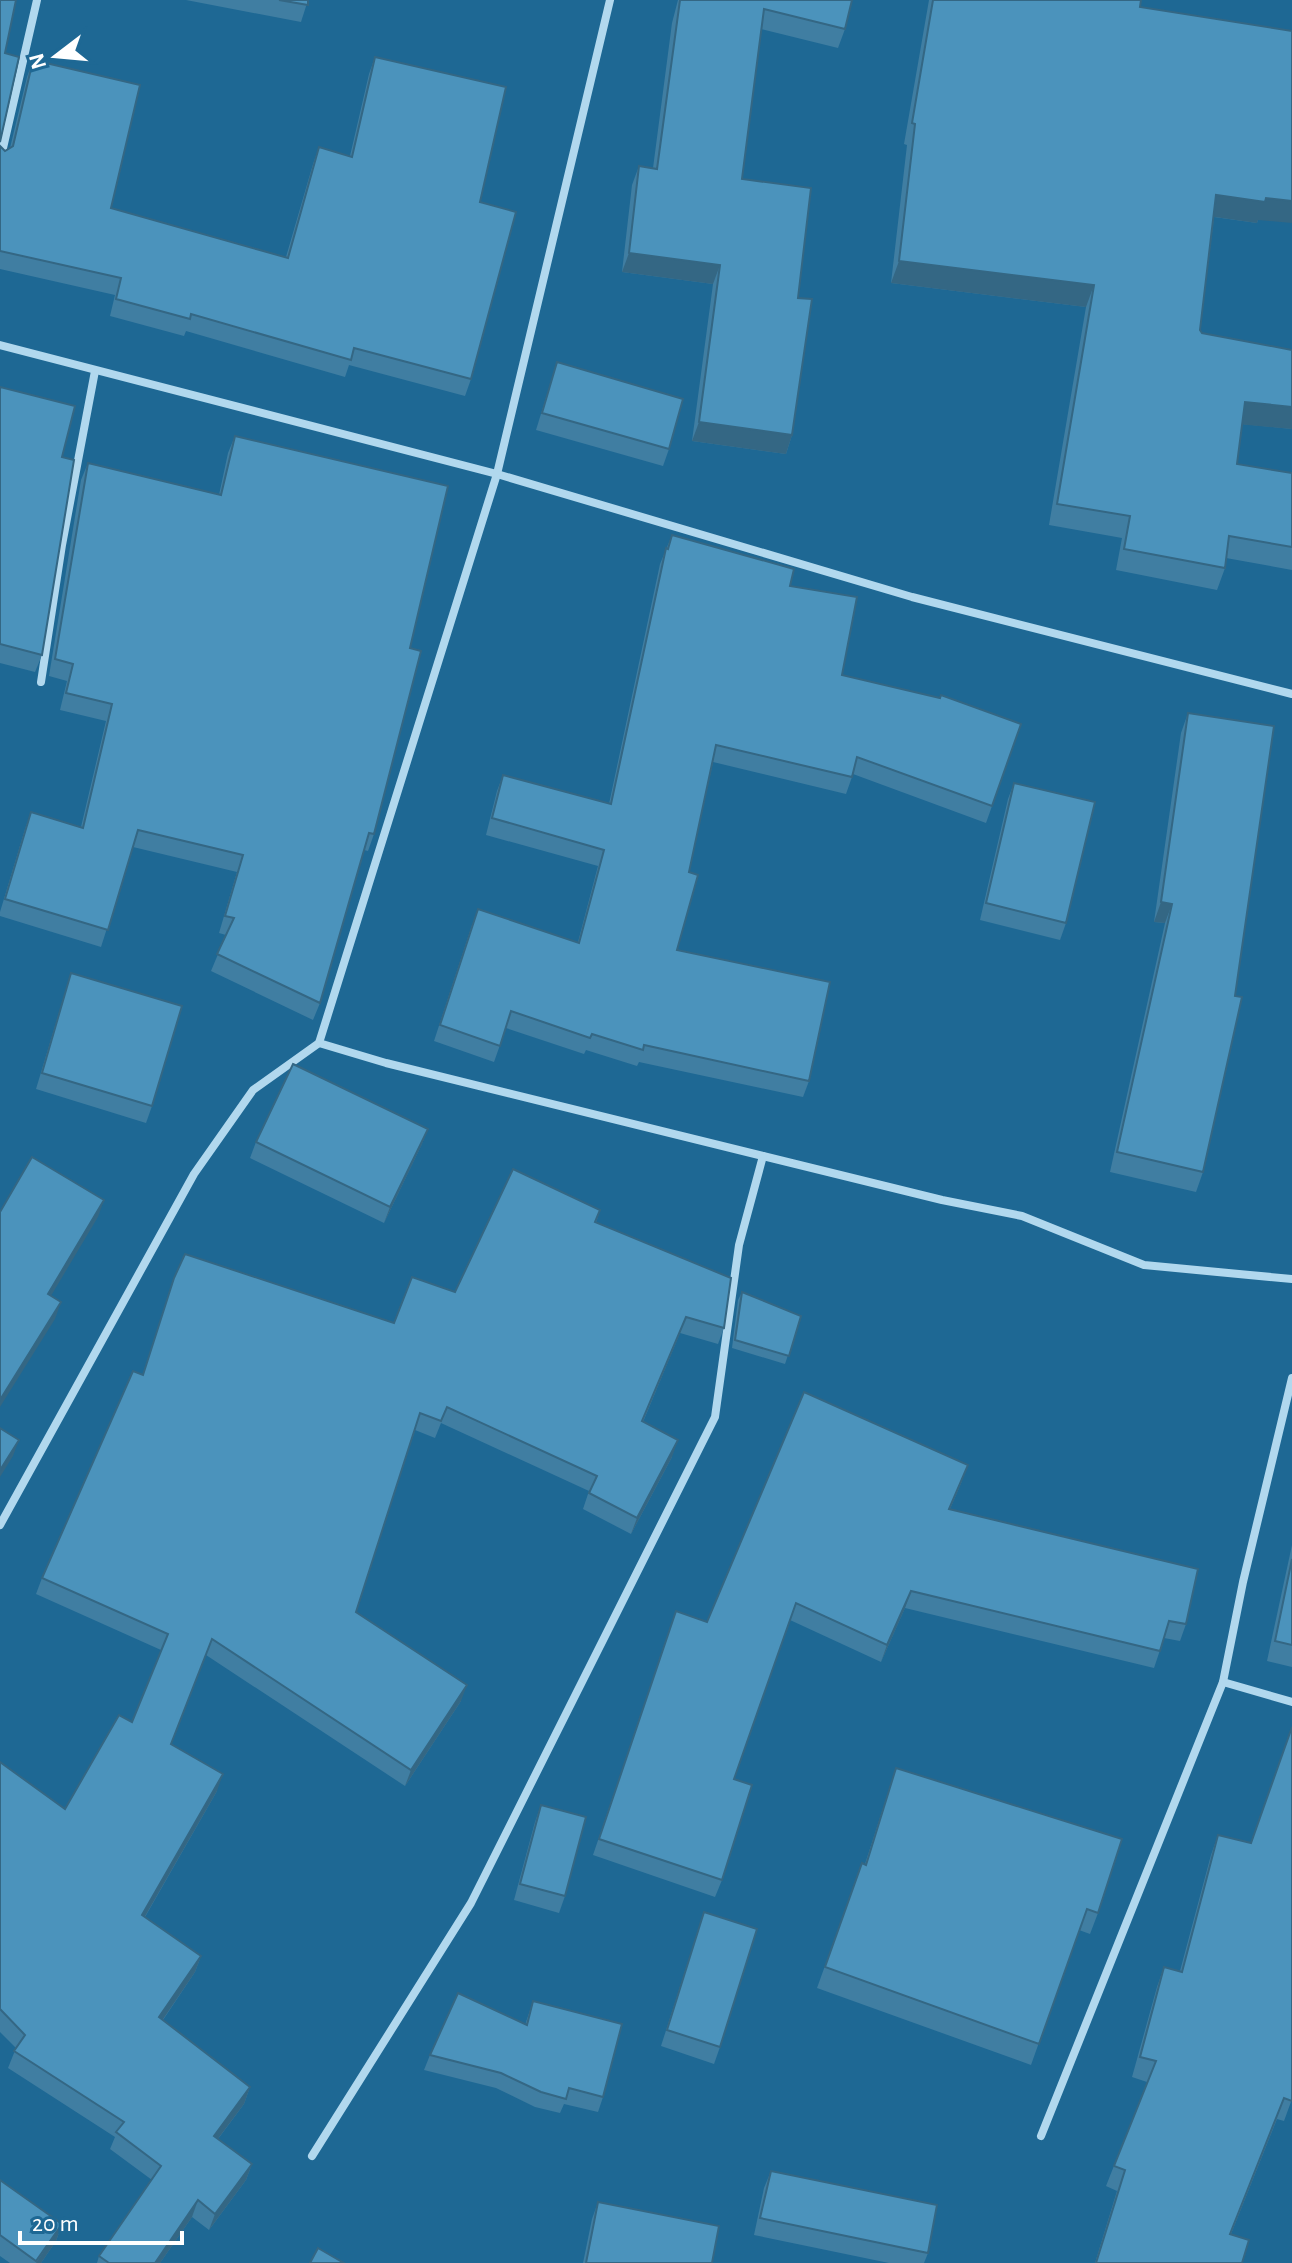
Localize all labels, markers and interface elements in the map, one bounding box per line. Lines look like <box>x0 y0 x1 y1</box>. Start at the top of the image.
north arrow <box>16 16 96 96</box>
text: N <box>25 51 50 72</box>
scale bar <box>20 2195 182 2245</box>
text: 20 m <box>32 2212 79 2236</box>

